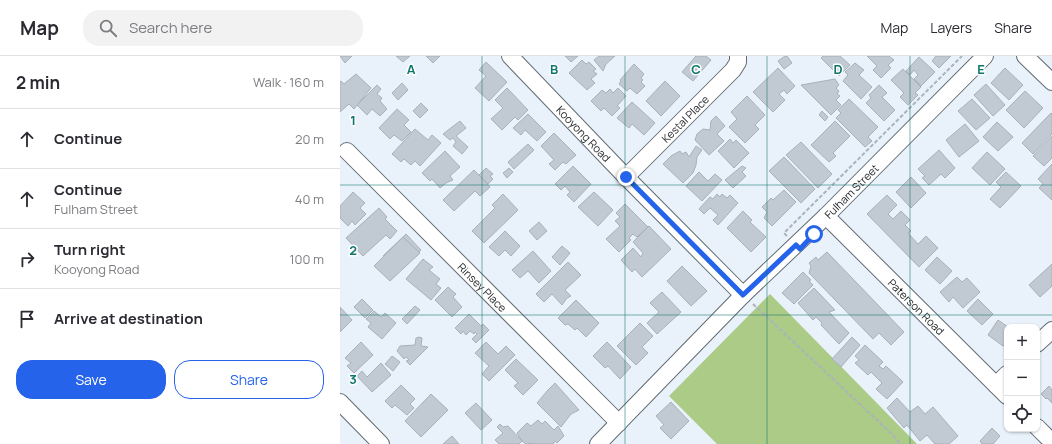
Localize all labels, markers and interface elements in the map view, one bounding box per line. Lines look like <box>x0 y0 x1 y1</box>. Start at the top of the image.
search box <box>83 10 363 46</box>
text: Map <box>20 15 59 41</box>
icon: search <box>97 17 119 39</box>
text: Search here <box>129 17 212 38</box>
text: Map <box>880 18 908 37</box>
text: Layers <box>930 18 972 37</box>
text: Share <box>994 18 1032 37</box>
text: A <box>407 60 416 78</box>
text: B <box>550 60 558 78</box>
text: C <box>691 60 701 78</box>
text: D <box>833 60 843 78</box>
text: E <box>977 60 985 78</box>
text: 2 min <box>16 71 60 94</box>
text: Walk · 160 m <box>253 73 324 91</box>
street label: Kestal Place <box>658 91 712 145</box>
street label: Kooyong Road <box>554 102 615 165</box>
text: 1 <box>350 111 356 129</box>
icon: ahead <box>16 128 38 150</box>
text: Continue <box>54 128 122 149</box>
text: 20 m <box>295 130 324 148</box>
street label: Fulham Street <box>821 160 881 221</box>
route end <box>617 168 635 186</box>
text: Continue <box>54 179 122 200</box>
icon: ahead <box>16 188 38 210</box>
text: 40 m <box>295 190 324 208</box>
text: Fulham Street <box>54 200 138 218</box>
route start <box>805 225 823 243</box>
text: Turn right <box>54 239 125 260</box>
text: 2 <box>349 241 357 259</box>
icon: right <box>16 248 38 270</box>
text: 100 m <box>289 250 324 268</box>
street label: Rinsey Place <box>455 259 511 315</box>
text: Kooyong Road <box>54 260 139 278</box>
street label: Paterson Road <box>885 275 948 338</box>
icon: arrive <box>16 308 38 330</box>
text: Arrive at destination <box>54 308 203 329</box>
map controls <box>1004 324 1040 432</box>
button: + <box>1004 324 1040 360</box>
button: Save <box>16 360 166 399</box>
button: Share <box>174 360 324 399</box>
button: − <box>1004 360 1040 396</box>
text: 3 <box>349 370 357 388</box>
button: locate <box>1004 396 1040 432</box>

